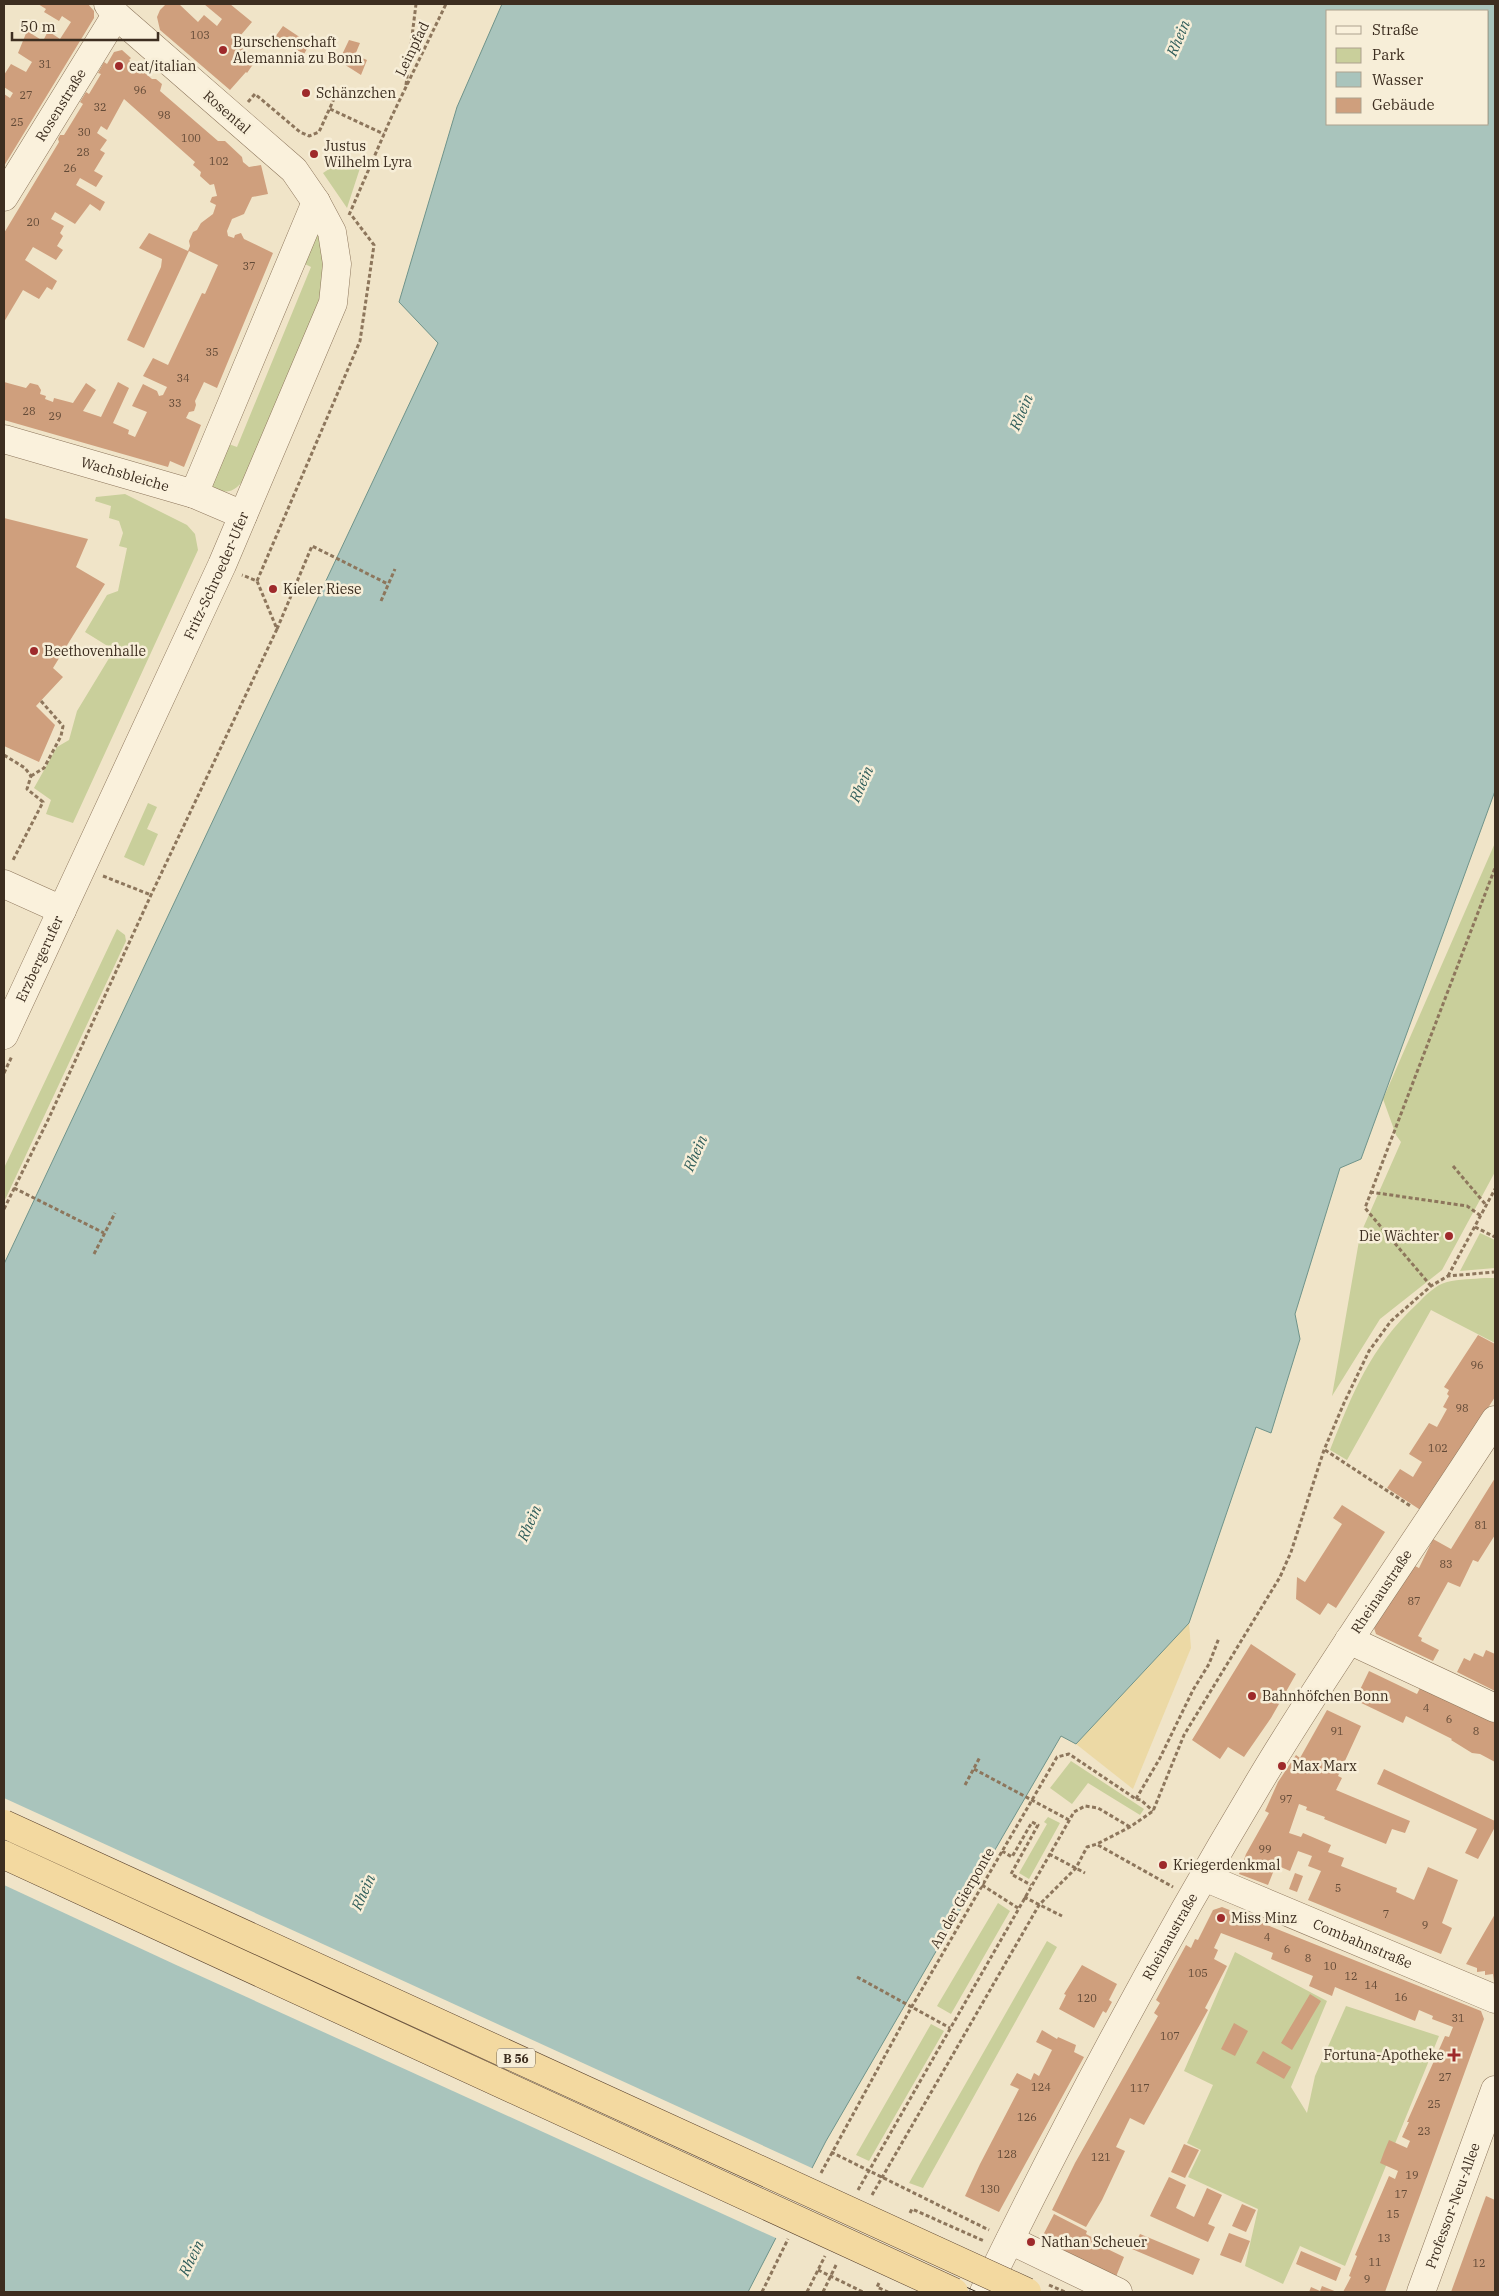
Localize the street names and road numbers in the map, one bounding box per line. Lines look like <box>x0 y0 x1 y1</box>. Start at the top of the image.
street label: Leinpfad <box>391 18 433 79</box>
street label: Rosenstraße <box>31 65 90 145</box>
street label: Rosental <box>200 86 254 138</box>
street label: Wachsbleiche <box>79 453 171 495</box>
street label: Fritz-Schroeder-Ufer <box>180 508 253 643</box>
street label: Erzbergerufer <box>12 912 67 1005</box>
street label: Rheinaustraße <box>1347 1546 1416 1637</box>
street label: An der Gierponte <box>926 1844 998 1952</box>
street label: Rheinaustraße <box>1138 1890 1201 1984</box>
street label: Combahnstraße <box>1310 1915 1415 1972</box>
road number: B 56 <box>497 2048 535 2068</box>
street label: Professor-Neu-Allee <box>1421 2140 1484 2271</box>

